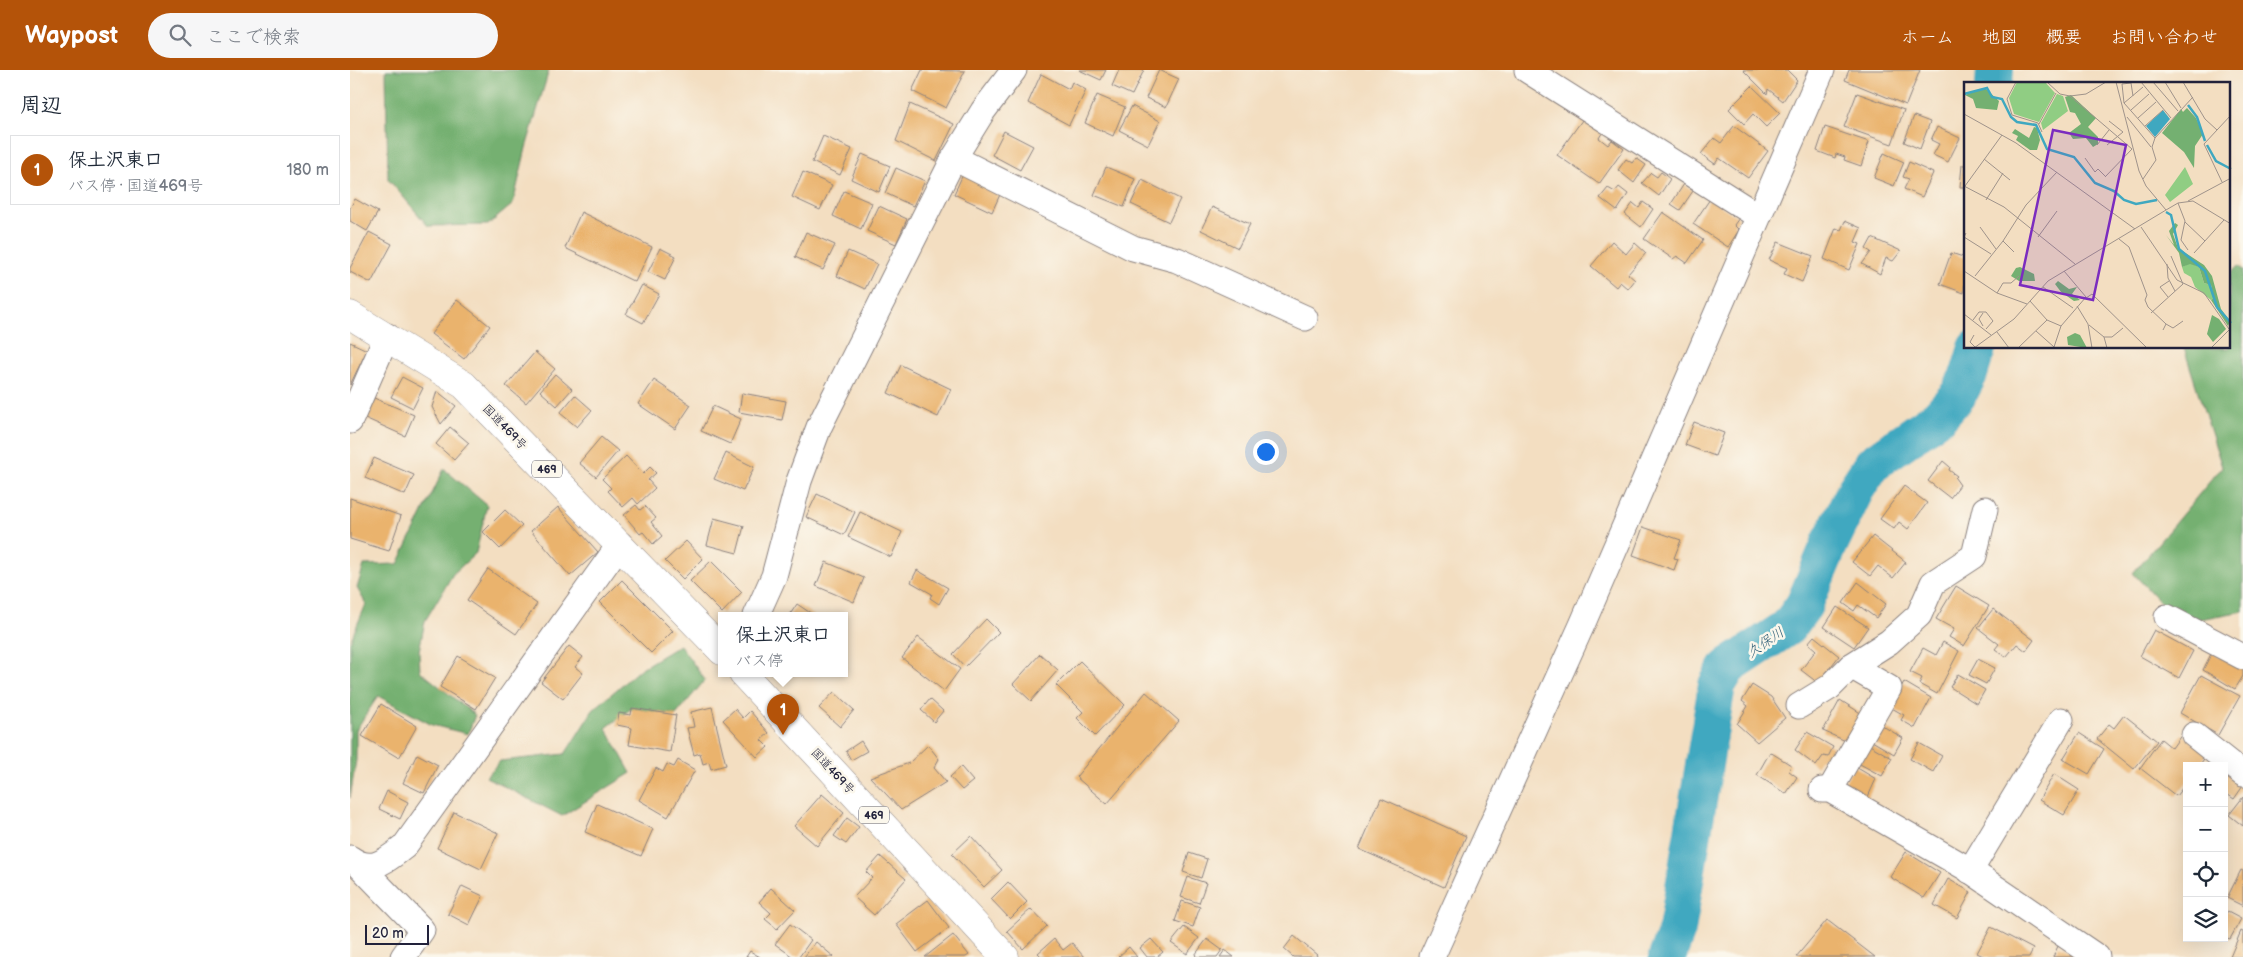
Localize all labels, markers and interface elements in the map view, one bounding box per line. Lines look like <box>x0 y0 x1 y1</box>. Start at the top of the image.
search box <box>148 13 498 58</box>
text: Waypost <box>25 21 118 50</box>
icon: search <box>166 21 194 49</box>
text: ここで検索 <box>206 26 301 49</box>
text: ホーム <box>1901 27 1954 48</box>
text: 地図 <box>1982 27 2018 48</box>
text: 概要 <box>2046 27 2082 48</box>
text: お問い合わせ <box>2110 27 2218 48</box>
inset map <box>1964 82 2230 349</box>
text: 周辺 <box>20 93 62 118</box>
text: 保土沢東口 <box>68 149 163 172</box>
text: 1 <box>34 161 40 180</box>
text: 180 m <box>287 161 329 180</box>
text: バス停 · 国道469号 <box>68 177 203 196</box>
street label: 国道469号 <box>479 401 530 453</box>
your location <box>1253 439 1279 465</box>
road number: 469 <box>532 460 562 478</box>
popup <box>718 612 848 677</box>
text: 保土沢東口 <box>735 624 831 647</box>
water label: 久保川 <box>1743 624 1787 661</box>
text: バス停 <box>735 652 784 671</box>
pin: 1 <box>767 694 799 735</box>
street label: 国道469号 <box>808 745 858 798</box>
map controls <box>2183 762 2228 942</box>
button: + <box>2183 762 2228 807</box>
road number: 469 <box>859 806 889 824</box>
button: − <box>2183 807 2228 852</box>
button: locate <box>2183 852 2228 897</box>
button: layers <box>2183 897 2228 942</box>
scale bar <box>365 922 429 945</box>
text: 20 m <box>372 925 404 942</box>

